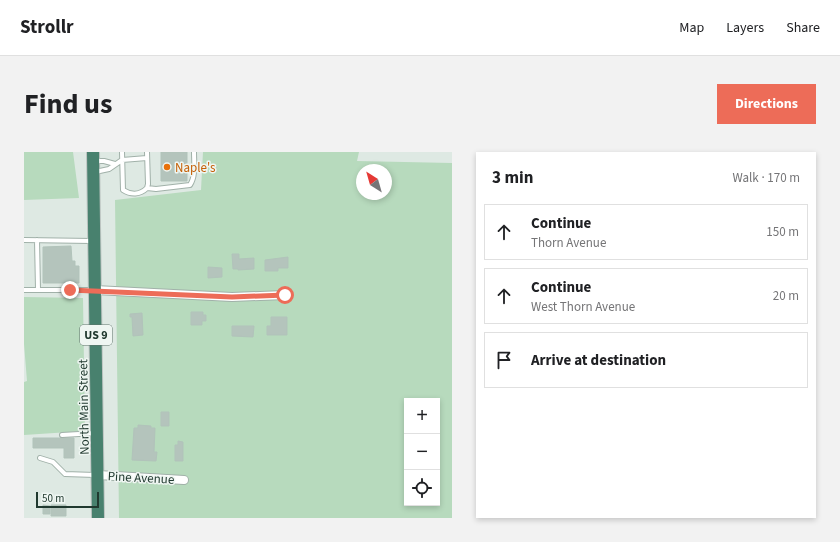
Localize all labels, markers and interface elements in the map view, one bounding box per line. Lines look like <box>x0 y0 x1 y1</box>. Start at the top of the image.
text: Strollr <box>20 14 74 41</box>
text: Map <box>679 18 704 38</box>
text: Layers <box>726 18 764 38</box>
text: Share <box>786 18 820 38</box>
text: Find us <box>24 84 112 124</box>
button: Directions <box>717 84 816 124</box>
place label: Naple's <box>175 159 216 177</box>
marker: Naple's <box>162 162 172 172</box>
north arrow <box>356 164 392 200</box>
text: 3 min <box>492 166 533 190</box>
text: Walk · 170 m <box>732 169 800 187</box>
text: Continue <box>531 213 591 234</box>
icon: ahead <box>493 221 515 243</box>
text: 150 m <box>766 223 799 241</box>
text: Thorn Avenue <box>531 234 606 252</box>
text: Continue <box>531 277 591 298</box>
route end <box>61 281 79 299</box>
icon: ahead <box>493 285 515 307</box>
route start <box>276 286 294 304</box>
text: 20 m <box>773 287 799 305</box>
text: West Thorn Avenue <box>531 298 635 316</box>
road number: US 9 <box>80 325 112 345</box>
icon: arrive <box>493 349 515 371</box>
text: Arrive at destination <box>531 350 666 371</box>
street label: North Main Street <box>74 358 94 455</box>
map controls <box>404 398 440 506</box>
button: + <box>404 398 440 434</box>
button: − <box>404 434 440 470</box>
street label: Pine Avenue <box>107 467 175 489</box>
button: locate <box>404 470 440 506</box>
scale bar <box>36 490 99 509</box>
text: 50 m <box>42 491 64 506</box>

